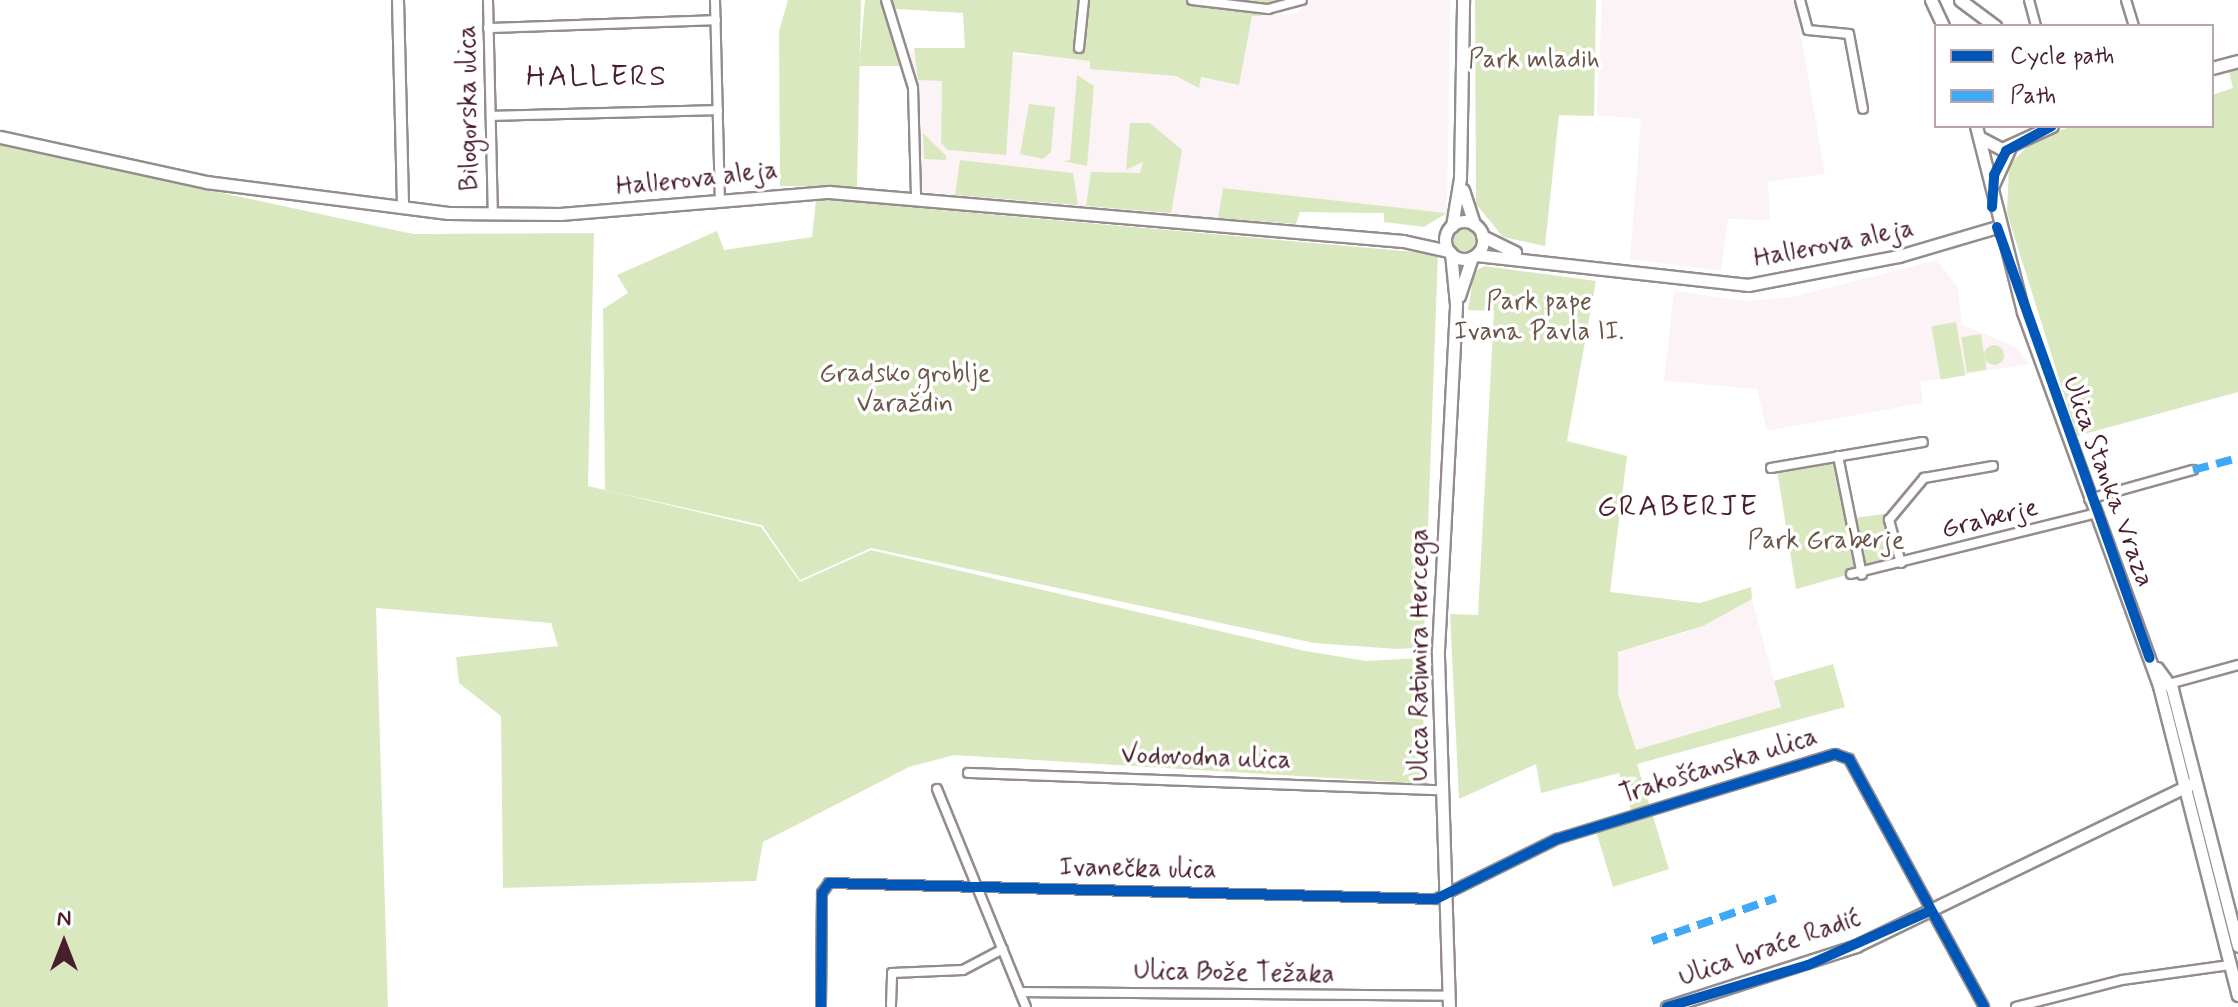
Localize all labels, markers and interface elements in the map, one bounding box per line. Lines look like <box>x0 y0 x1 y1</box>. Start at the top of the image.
street label: Bilogorska ulica <box>453 23 487 193</box>
legend <box>1934 24 2214 128</box>
text: Cycle path <box>2010 41 2115 72</box>
park label: Park mladih <box>1468 45 1600 77</box>
district label: HALLERS <box>527 59 667 95</box>
text: Path <box>2010 81 2056 112</box>
street label: Hallerova aleja <box>613 156 781 204</box>
street label: Hallerova aleja <box>1750 214 1918 276</box>
park label: Park pape Ivana Pavla II. <box>1452 287 1626 348</box>
park label: Gradsko groblje Varaždin <box>820 359 990 420</box>
street label: Ulica Stanka Vraza <box>2055 373 2159 591</box>
district label: GRABERJE <box>1596 489 1760 525</box>
street label: Graberje <box>1939 493 2041 547</box>
park label: Park Graberje <box>1748 526 1904 558</box>
street label: Ulica Ratimira Hercega <box>1405 529 1437 781</box>
street label: Trakošćanska ulica <box>1618 722 1820 812</box>
street label: Vodovodna ulica <box>1122 740 1290 778</box>
street label: Ivanečka ulica <box>1058 853 1218 887</box>
north arrow <box>24 903 104 983</box>
street label: Ulica braće Radić <box>1676 904 1864 994</box>
text: N <box>57 905 71 933</box>
street label: Ulica Bože Težaka <box>1135 957 1333 991</box>

